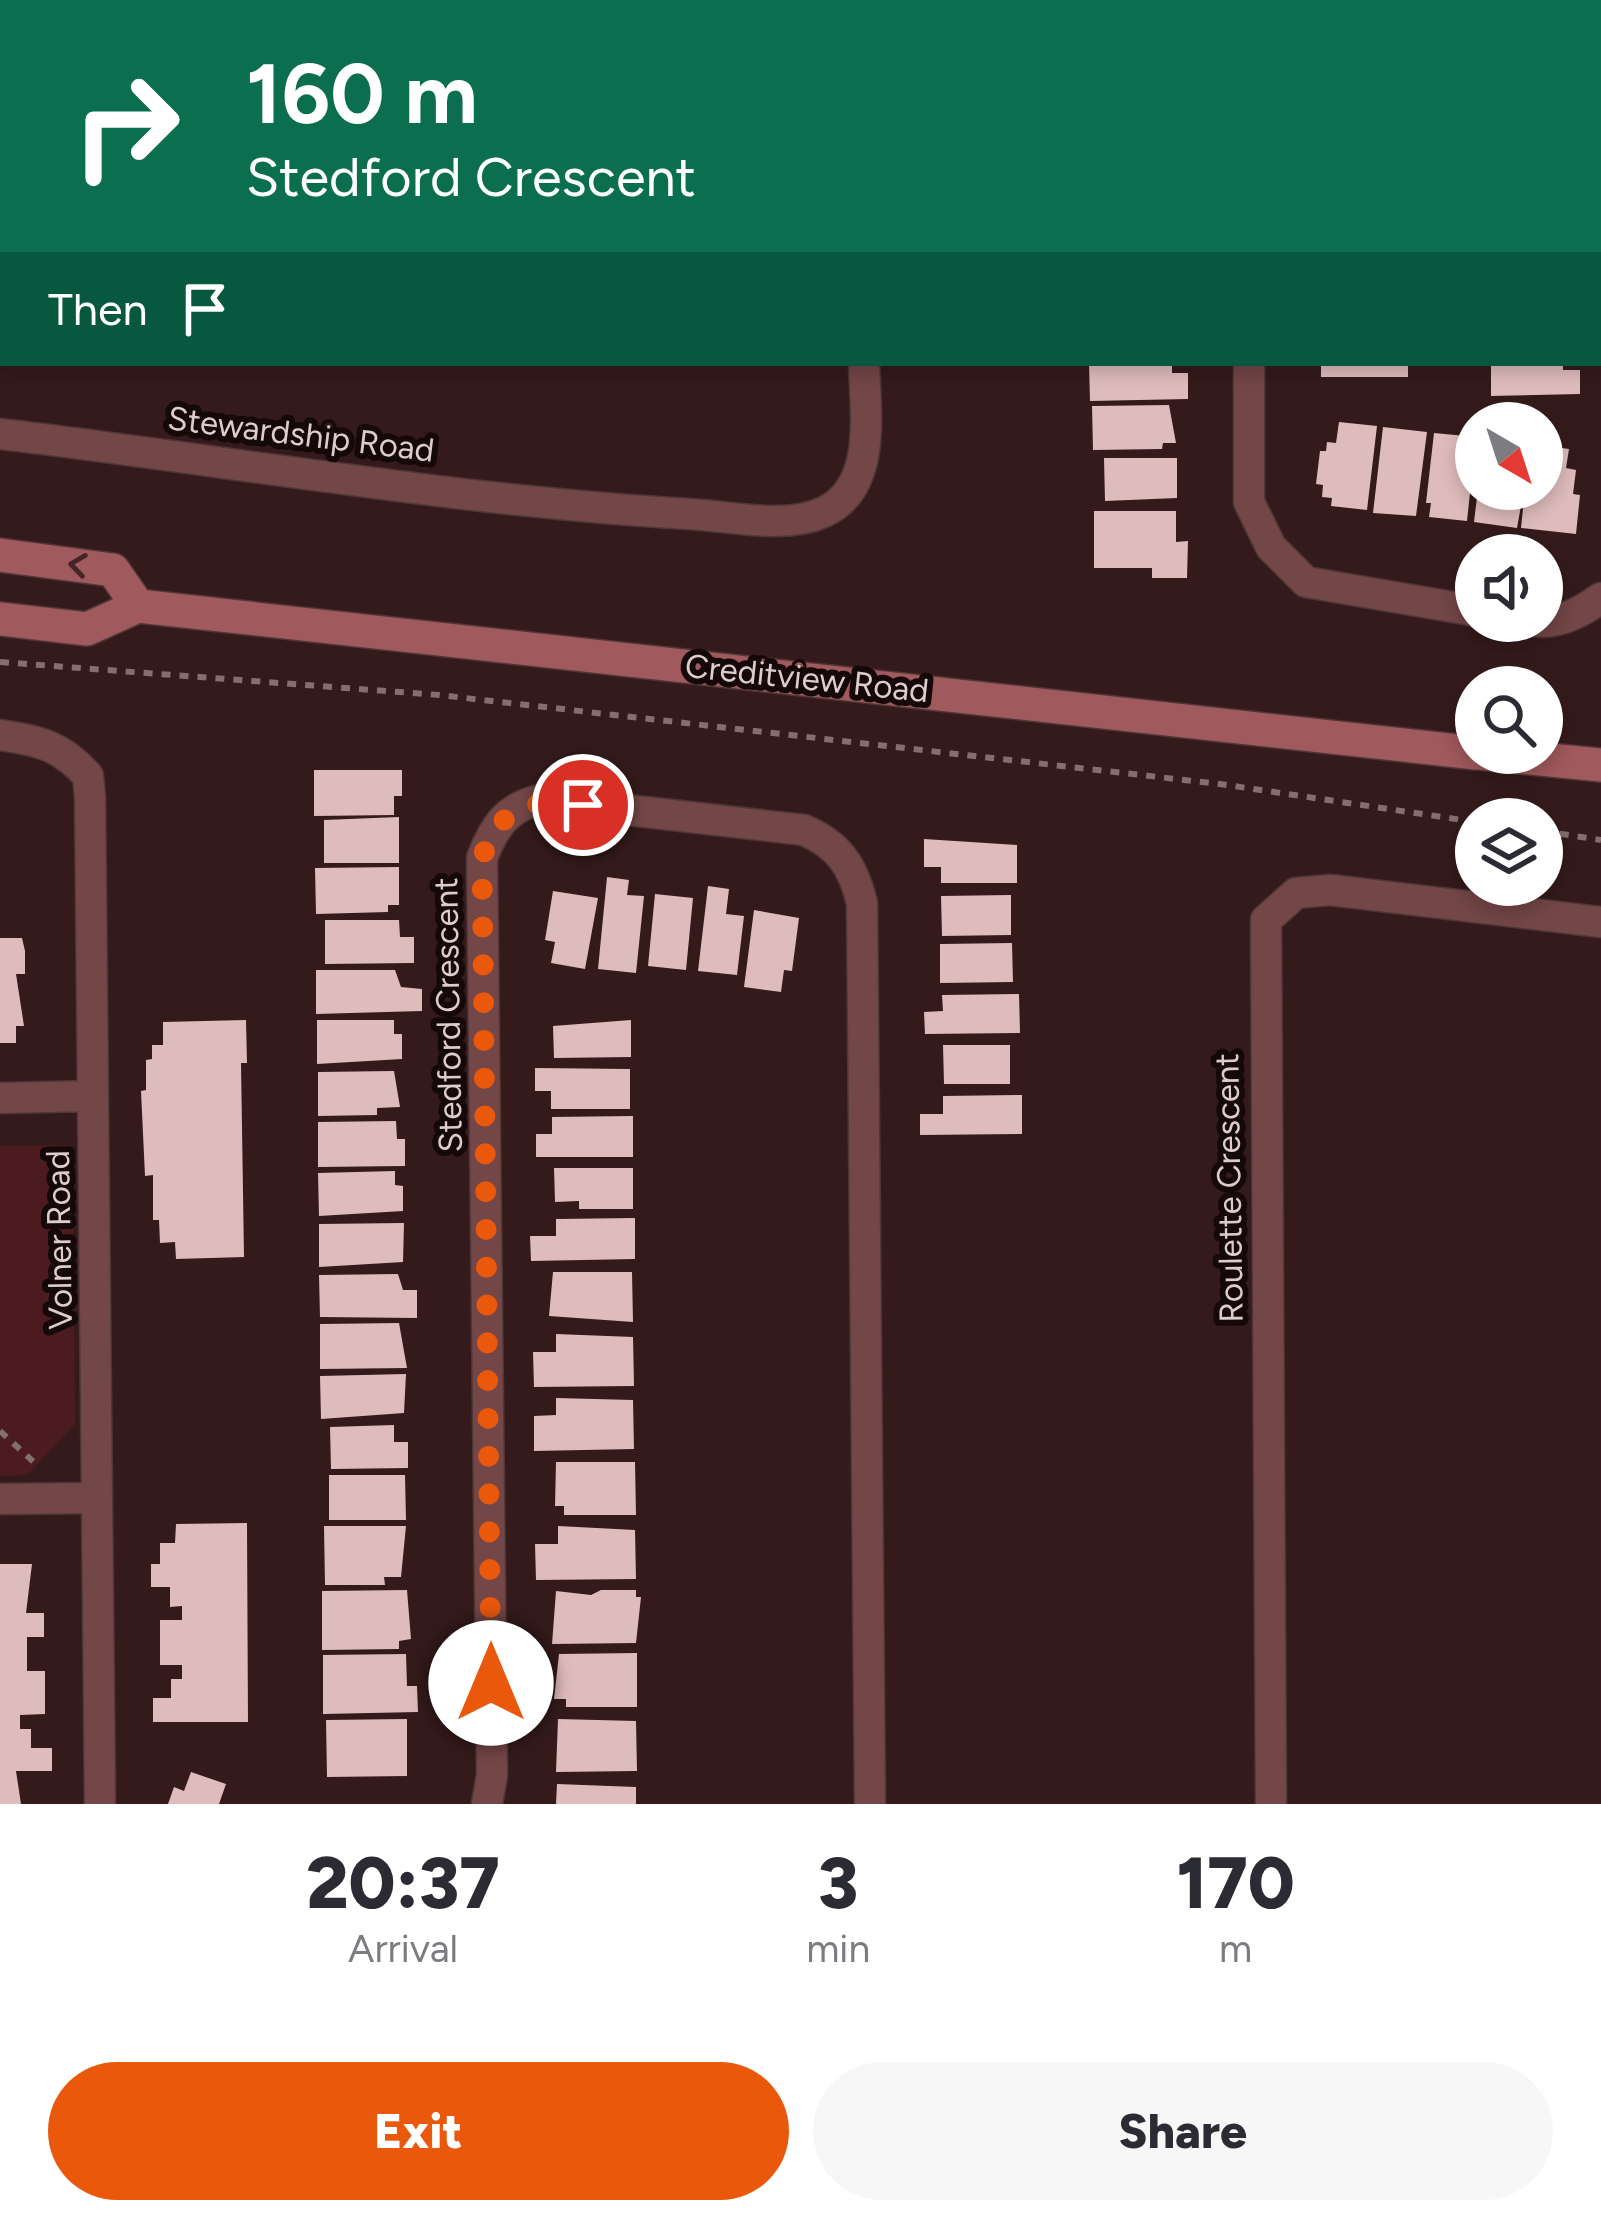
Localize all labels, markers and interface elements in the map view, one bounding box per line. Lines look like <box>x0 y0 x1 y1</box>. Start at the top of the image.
text: 160 m <box>246 43 478 144</box>
icon: right <box>48 48 204 204</box>
text: Stedford Crescent <box>246 145 696 210</box>
icon: arrive <box>172 276 238 342</box>
text: Then <box>48 282 148 336</box>
street label: Stewardship Road <box>166 398 436 470</box>
north arrow <box>1455 402 1563 510</box>
map controls <box>1455 402 1563 906</box>
button: sound <box>1455 534 1563 642</box>
one-way arrow <box>68 553 88 579</box>
street label: Creditview Road <box>683 646 931 710</box>
button: search <box>1455 666 1563 774</box>
pin <box>532 754 634 856</box>
icon: arrive <box>550 772 616 838</box>
button: layers <box>1455 798 1563 906</box>
street label: Stedford Crescent <box>426 877 470 1153</box>
street label: Roulette Crescent <box>1207 1053 1251 1323</box>
street label: Volner Road <box>38 1150 80 1330</box>
position arrow <box>428 1620 554 1746</box>
text: 20:37 <box>306 1840 500 1926</box>
text: 3 <box>818 1840 858 1926</box>
text: 170 <box>1176 1840 1295 1926</box>
text: Arrival <box>348 1925 458 1972</box>
text: min <box>806 1925 870 1972</box>
text: m <box>1219 1925 1252 1972</box>
button: Exit <box>48 2062 789 2200</box>
button: Share <box>813 2062 1553 2200</box>

